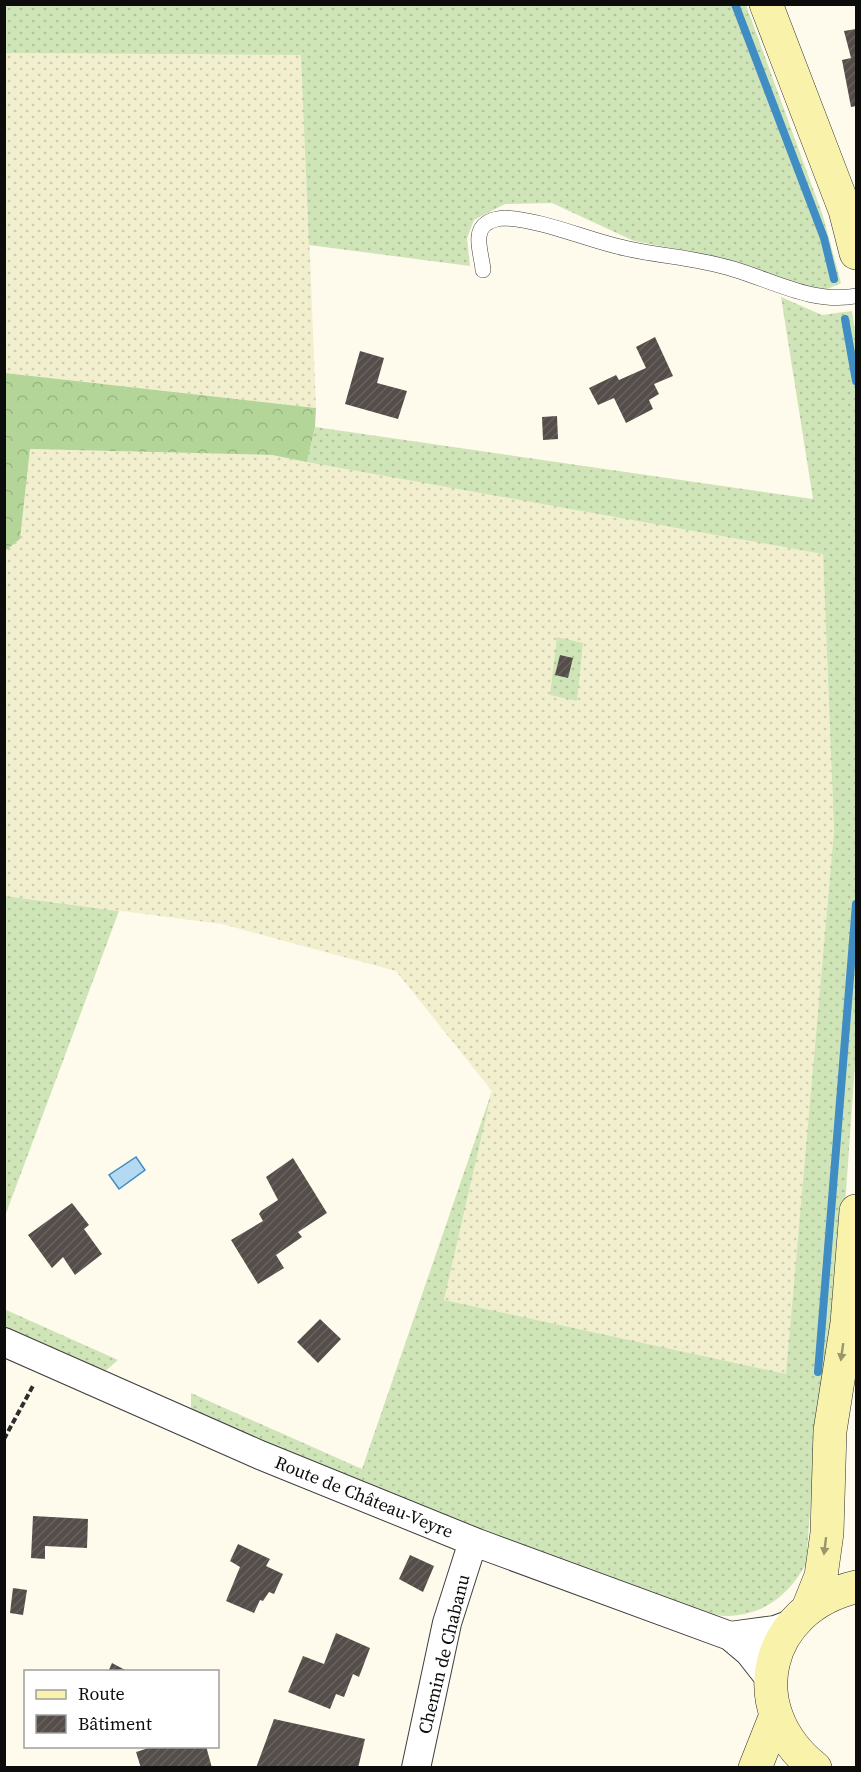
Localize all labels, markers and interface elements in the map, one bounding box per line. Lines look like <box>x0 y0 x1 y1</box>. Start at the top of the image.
one-way arrow <box>838 1343 847 1362</box>
street label: Route de Château-Veyre <box>271 1449 457 1544</box>
one-way arrow <box>820 1537 830 1556</box>
street label: Chemin de Chabanu <box>412 1571 475 1736</box>
legend <box>24 1670 219 1748</box>
text: Route <box>78 1681 125 1706</box>
text: Bâtiment <box>78 1711 152 1736</box>

